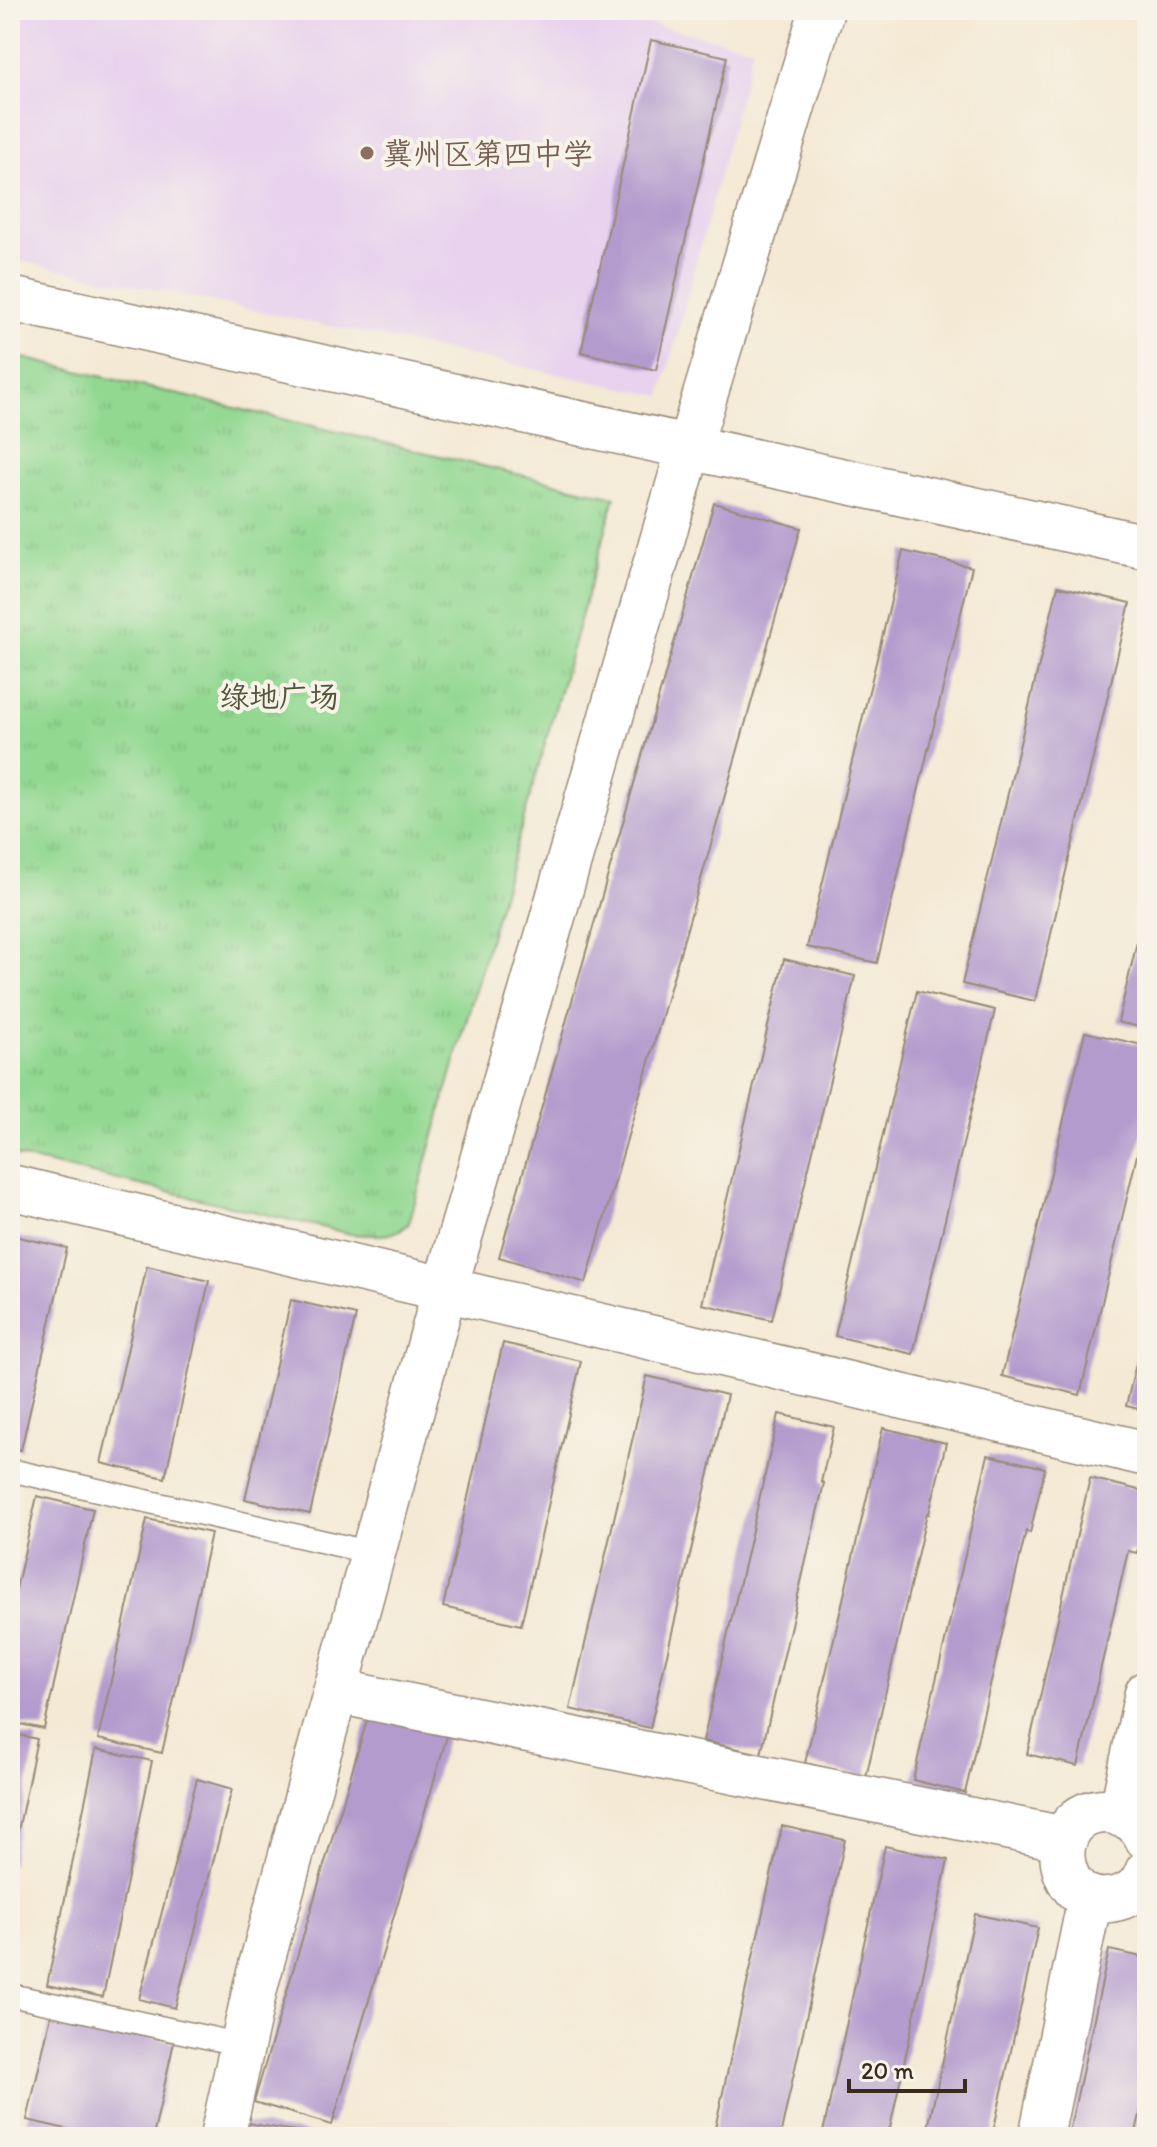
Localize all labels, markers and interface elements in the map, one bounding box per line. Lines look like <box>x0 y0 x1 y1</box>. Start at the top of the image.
place label: 冀州区第四中学 <box>383 135 593 172</box>
marker: 冀州区第四中学 <box>358 144 376 162</box>
park label: 绿地广场 <box>219 678 339 715</box>
scale bar <box>849 2043 965 2093</box>
text: 20 m <box>861 2056 914 2085</box>

